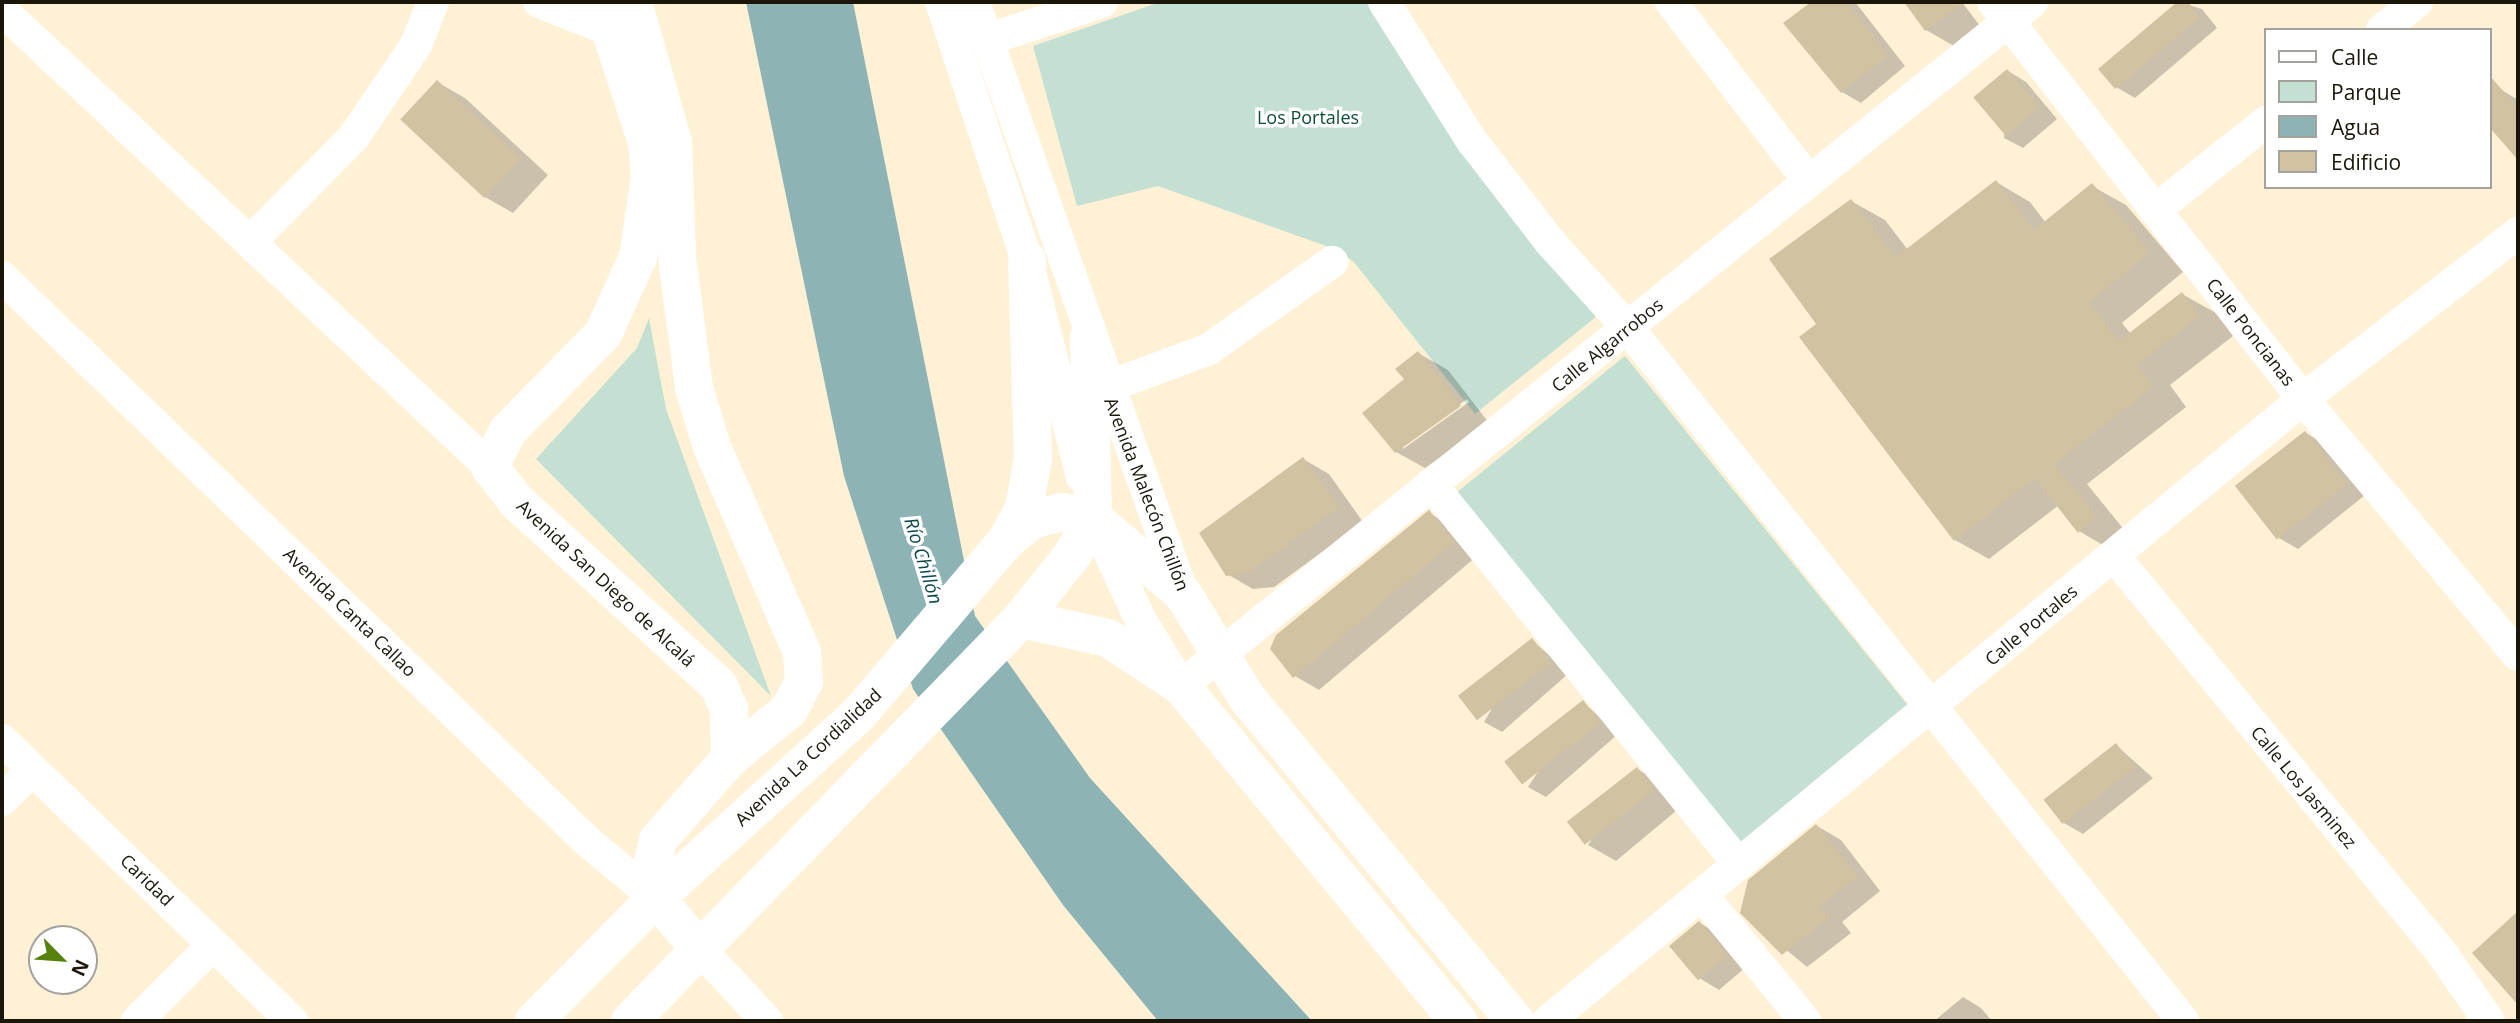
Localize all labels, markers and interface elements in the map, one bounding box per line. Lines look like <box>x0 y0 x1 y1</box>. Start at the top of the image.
legend <box>2264 28 2492 189</box>
text: Calle <box>2331 43 2378 71</box>
text: Parque <box>2331 78 2401 106</box>
park label: Los Portales <box>1257 106 1359 128</box>
text: Agua <box>2331 113 2380 141</box>
text: Edificio <box>2331 148 2401 176</box>
street label: Calle Poncianas <box>2202 274 2300 390</box>
street label: Calle Algarrobos <box>1547 294 1667 396</box>
street label: Avenida Malecón Chillón <box>1100 394 1194 594</box>
street label: Avenida San Diego de Alcalá <box>513 495 699 671</box>
water label: Río Chillón <box>899 515 947 607</box>
street label: Avenida Canta Callao <box>279 543 421 681</box>
street label: Calle Portales <box>1980 580 2082 670</box>
street label: Avenida La Cordialidad <box>730 684 886 830</box>
street label: Calle Los Jasminez <box>2247 721 2361 853</box>
street label: Caridad <box>116 850 178 910</box>
north arrow <box>28 925 98 995</box>
text: N <box>65 956 95 981</box>

